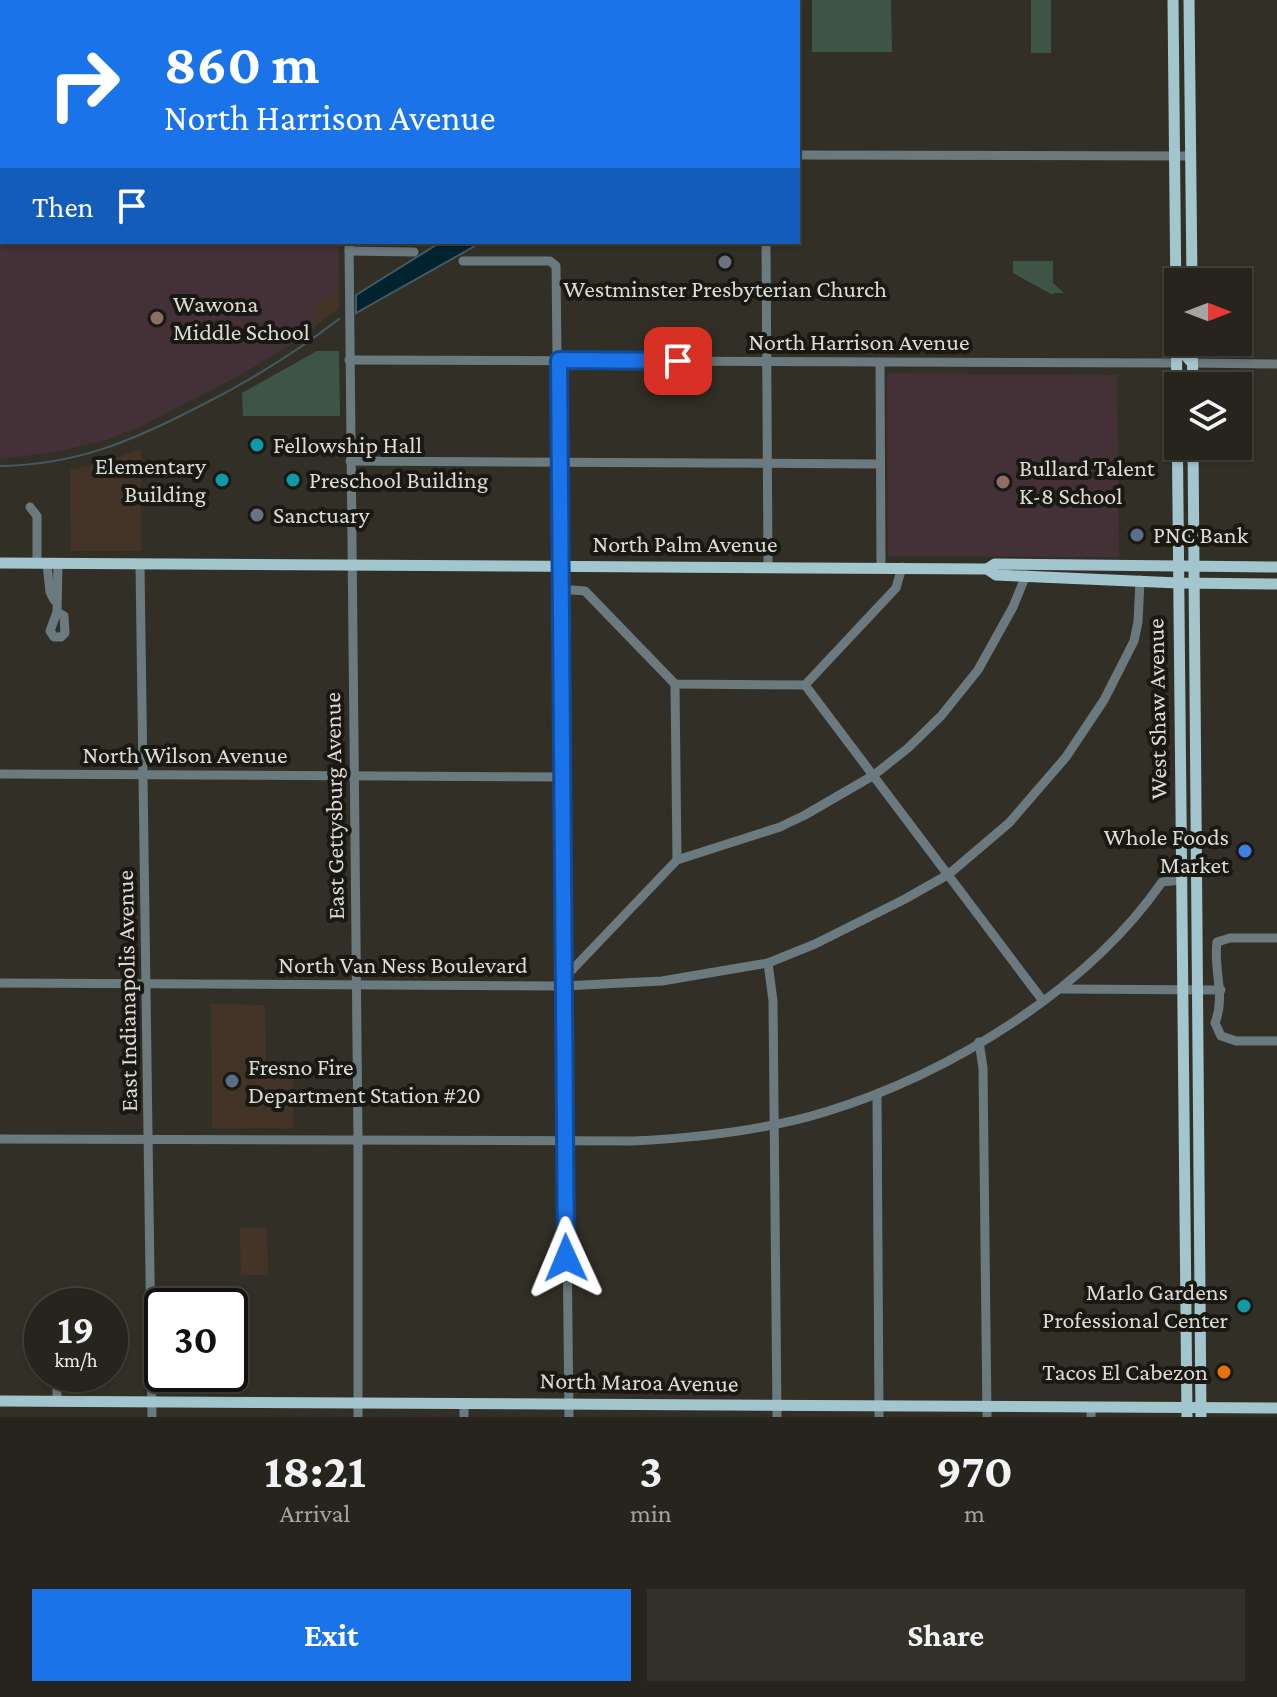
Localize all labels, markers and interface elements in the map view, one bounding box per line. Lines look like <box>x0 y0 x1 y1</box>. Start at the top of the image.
icon: right <box>32 32 136 136</box>
text: 860 m <box>164 33 319 95</box>
text: North Harrison Avenue <box>164 98 496 138</box>
icon: arrive <box>110 184 154 228</box>
text: Then <box>32 190 94 223</box>
marker: Westminster Presbyterian Church <box>716 253 734 271</box>
north arrow <box>1164 268 1252 356</box>
map controls <box>1164 268 1252 460</box>
place label: Westminster Presbyterian Church <box>563 275 887 302</box>
place label: Wawona Middle School <box>173 290 310 345</box>
marker: Wawona Middle School <box>148 309 166 327</box>
pin <box>644 327 712 395</box>
street label: North Harrison Avenue <box>748 328 970 355</box>
icon: arrive <box>656 339 700 383</box>
button: layers <box>1164 372 1252 460</box>
place label: Fellowship Hall <box>273 431 422 458</box>
marker: Fellowship Hall <box>248 436 266 454</box>
place label: Elementary Building <box>95 452 207 507</box>
place label: Bullard Talent K-8 School <box>1019 454 1156 509</box>
place label: Preschool Building <box>309 466 489 493</box>
marker: Elementary Building <box>213 471 231 489</box>
marker: Preschool Building <box>284 471 302 489</box>
marker: Bullard Talent K-8 School <box>994 473 1012 491</box>
place label: Sanctuary <box>273 501 371 528</box>
marker: Sanctuary <box>248 506 266 524</box>
place label: PNC Bank <box>1153 521 1249 548</box>
marker: PNC Bank <box>1128 526 1146 544</box>
street label: North Palm Avenue <box>593 530 778 557</box>
street label: West Shaw Avenue <box>1141 618 1172 800</box>
street label: East Gettysburg Avenue <box>318 692 349 920</box>
street label: North Wilson Avenue <box>82 741 288 768</box>
place label: Whole Foods Market <box>1104 823 1230 878</box>
marker: Whole Foods Market <box>1236 842 1254 860</box>
street label: East Indianapolis Avenue <box>111 870 142 1112</box>
street label: North Van Ness Boulevard <box>278 951 528 978</box>
place label: Fresno Fire Department Station #20 <box>248 1053 481 1108</box>
marker: Fresno Fire Department Station #20 <box>223 1072 241 1090</box>
position arrow <box>524 1216 608 1300</box>
place label: Marlo Gardens Professional Center <box>1042 1278 1228 1333</box>
speed limit sign: 30 <box>144 1288 248 1392</box>
marker: Marlo Gardens Professional Center <box>1235 1297 1253 1315</box>
text: 19 <box>58 1307 94 1352</box>
text: km/h <box>54 1349 98 1371</box>
place label: Tacos El Cabezon <box>1042 1358 1208 1385</box>
marker: Tacos El Cabezon <box>1215 1363 1233 1381</box>
street label: North Maroa Avenue <box>539 1366 739 1397</box>
text: 18:21 <box>264 1444 366 1497</box>
text: 3 <box>639 1444 663 1497</box>
text: 970 <box>936 1444 1013 1497</box>
text: Arrival <box>280 1499 350 1528</box>
text: min <box>630 1499 672 1528</box>
text: m <box>964 1499 985 1528</box>
button: Exit <box>32 1589 631 1681</box>
button: Share <box>647 1589 1245 1681</box>

